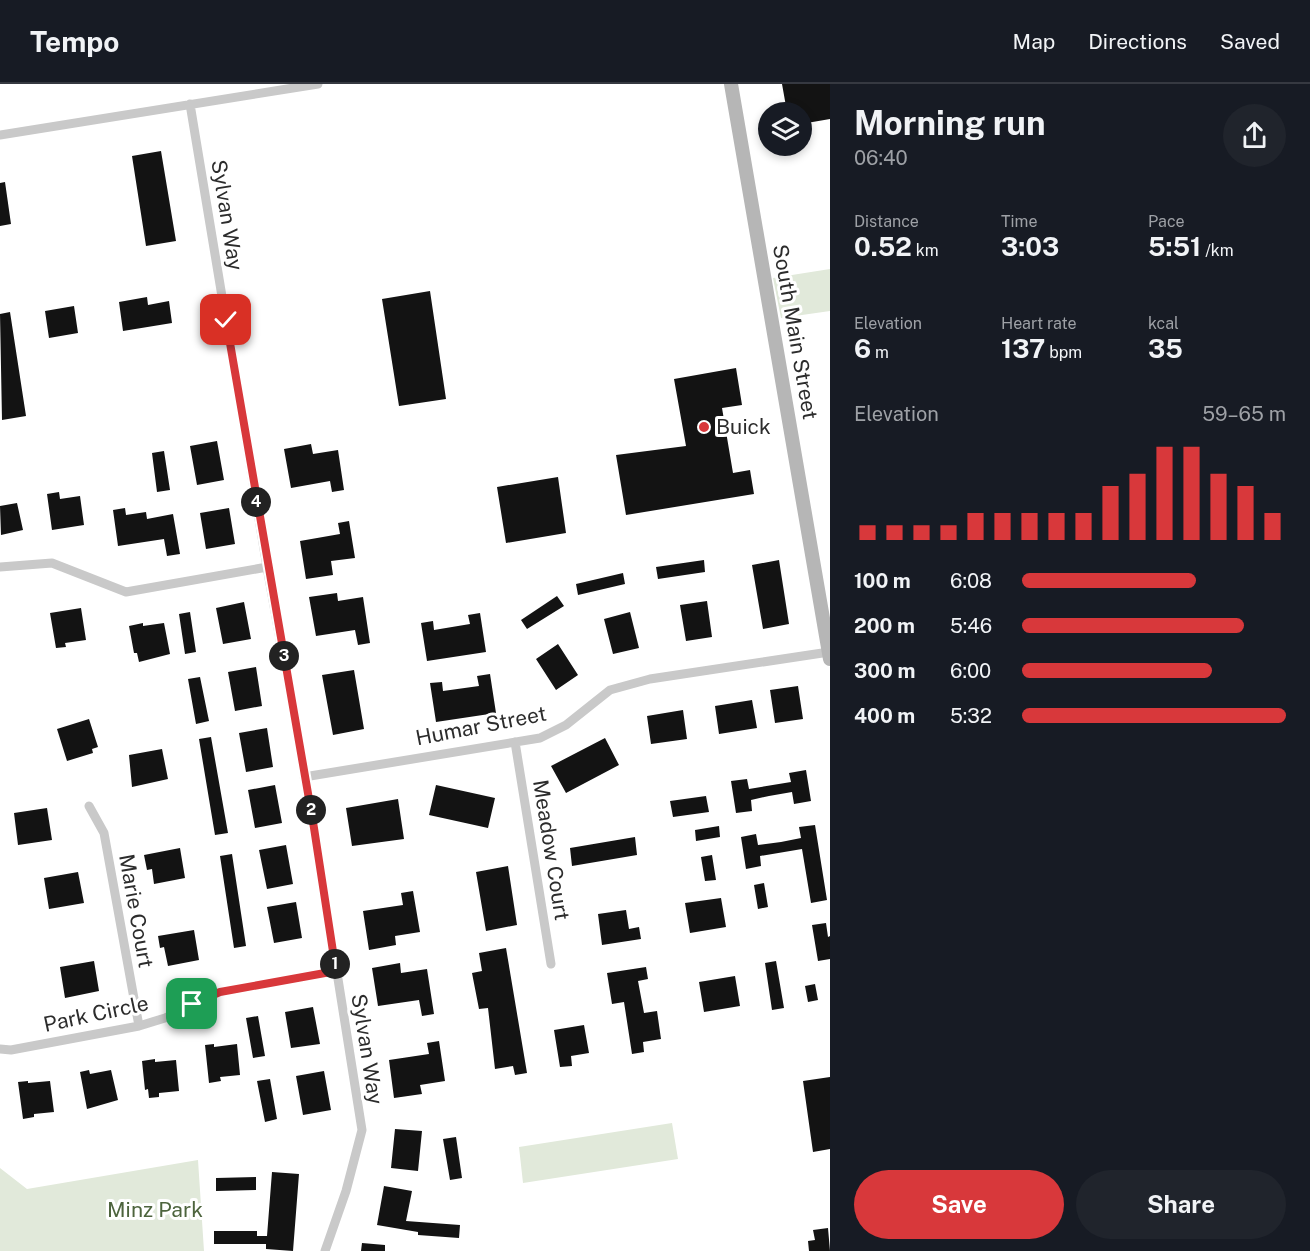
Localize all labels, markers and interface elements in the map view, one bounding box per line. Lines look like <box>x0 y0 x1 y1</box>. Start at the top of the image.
text: Tempo <box>30 25 119 58</box>
text: Map <box>1013 29 1055 54</box>
text: Directions <box>1088 29 1187 54</box>
text: Saved <box>1220 29 1280 54</box>
map controls <box>758 102 812 156</box>
button: layers <box>758 102 812 156</box>
text: Morning run <box>854 104 1046 142</box>
button: share <box>1223 104 1286 167</box>
text: 06:40 <box>854 146 908 170</box>
street label: Sylvan Way <box>206 158 249 272</box>
text: Distance <box>854 212 919 231</box>
text: Time <box>1001 212 1037 231</box>
text: Pace <box>1148 212 1185 231</box>
text: 0.52 <box>854 231 912 262</box>
text: 3:03 <box>1001 231 1059 262</box>
text: 5:51 <box>1148 231 1201 262</box>
text: km <box>912 241 939 260</box>
text: /km <box>1201 241 1234 260</box>
street label: South Main Street <box>768 242 823 421</box>
pin <box>200 294 251 345</box>
icon: check <box>209 303 242 336</box>
text: Elevation <box>854 314 922 333</box>
text: Heart rate <box>1001 314 1077 333</box>
text: kcal <box>1148 314 1179 333</box>
text: 6 <box>854 333 871 364</box>
text: 137 <box>1001 333 1045 364</box>
text: 35 <box>1148 333 1183 364</box>
text: m <box>871 343 889 362</box>
text: bpm <box>1045 343 1082 362</box>
text: Elevation <box>854 402 939 426</box>
text: 59–65 m <box>1202 402 1286 426</box>
place label: Buick <box>716 414 771 439</box>
marker: Buick <box>697 420 711 434</box>
pin: 4 <box>241 487 271 517</box>
text: 4 <box>251 492 261 511</box>
text: 100 m <box>854 569 911 593</box>
text: 6:08 <box>950 569 992 593</box>
text: 200 m <box>854 614 915 638</box>
text: 5:46 <box>950 614 992 638</box>
pin: 3 <box>269 641 299 671</box>
text: 3 <box>279 646 289 665</box>
text: 300 m <box>854 659 915 683</box>
text: 6:00 <box>950 659 991 683</box>
street label: Humar Street <box>413 701 548 750</box>
text: 400 m <box>854 704 915 728</box>
text: 5:32 <box>950 704 992 728</box>
street label: Meadow Court <box>528 778 575 922</box>
pin: 2 <box>296 795 326 825</box>
text: 2 <box>306 800 316 819</box>
street label: Marie Court <box>114 852 159 970</box>
pin: 1 <box>320 949 350 979</box>
text: 1 <box>332 954 338 973</box>
pin <box>166 978 217 1029</box>
icon: arrive <box>175 987 208 1020</box>
street label: Park Circle <box>41 990 151 1037</box>
street label: Sylvan Way <box>346 992 389 1106</box>
button: Save <box>854 1170 1064 1239</box>
button: Share <box>1076 1170 1286 1239</box>
park label: Minz Park <box>107 1197 203 1222</box>

